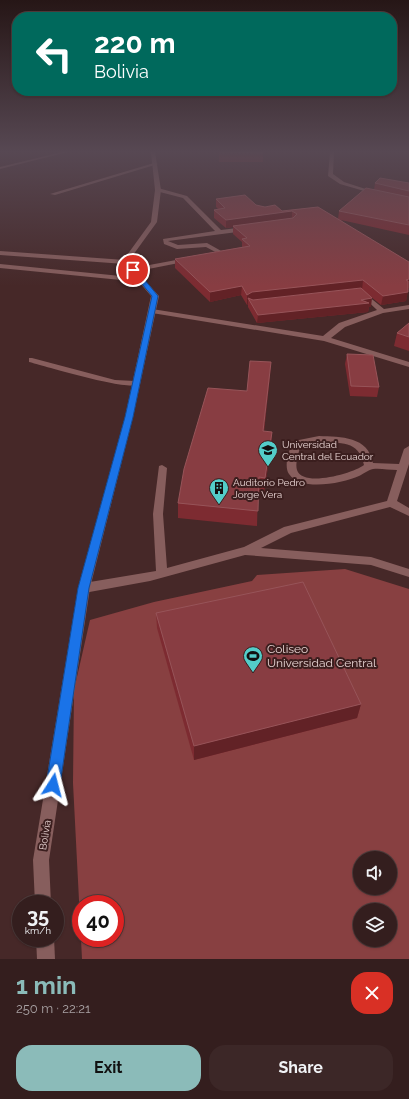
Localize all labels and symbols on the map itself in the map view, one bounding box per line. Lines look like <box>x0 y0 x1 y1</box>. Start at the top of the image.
pin <box>116 253 150 287</box>
school or university icon: Universidad Central del Ecuador <box>257 439 279 467</box>
place label: Universidad Central del Ecuador <box>282 439 374 462</box>
building icon: Auditorio Pedro Jorge Vera <box>208 477 230 505</box>
place label: Auditorio Pedro Jorge Vera <box>233 477 305 500</box>
place label: Coliseo Universidad Central <box>267 642 377 670</box>
sports icon: Coliseo Universidad Central <box>242 645 264 673</box>
position arrow <box>32 764 74 806</box>
street label: Bolivia <box>37 819 53 851</box>
speed limit sign: 40 <box>72 895 124 947</box>

